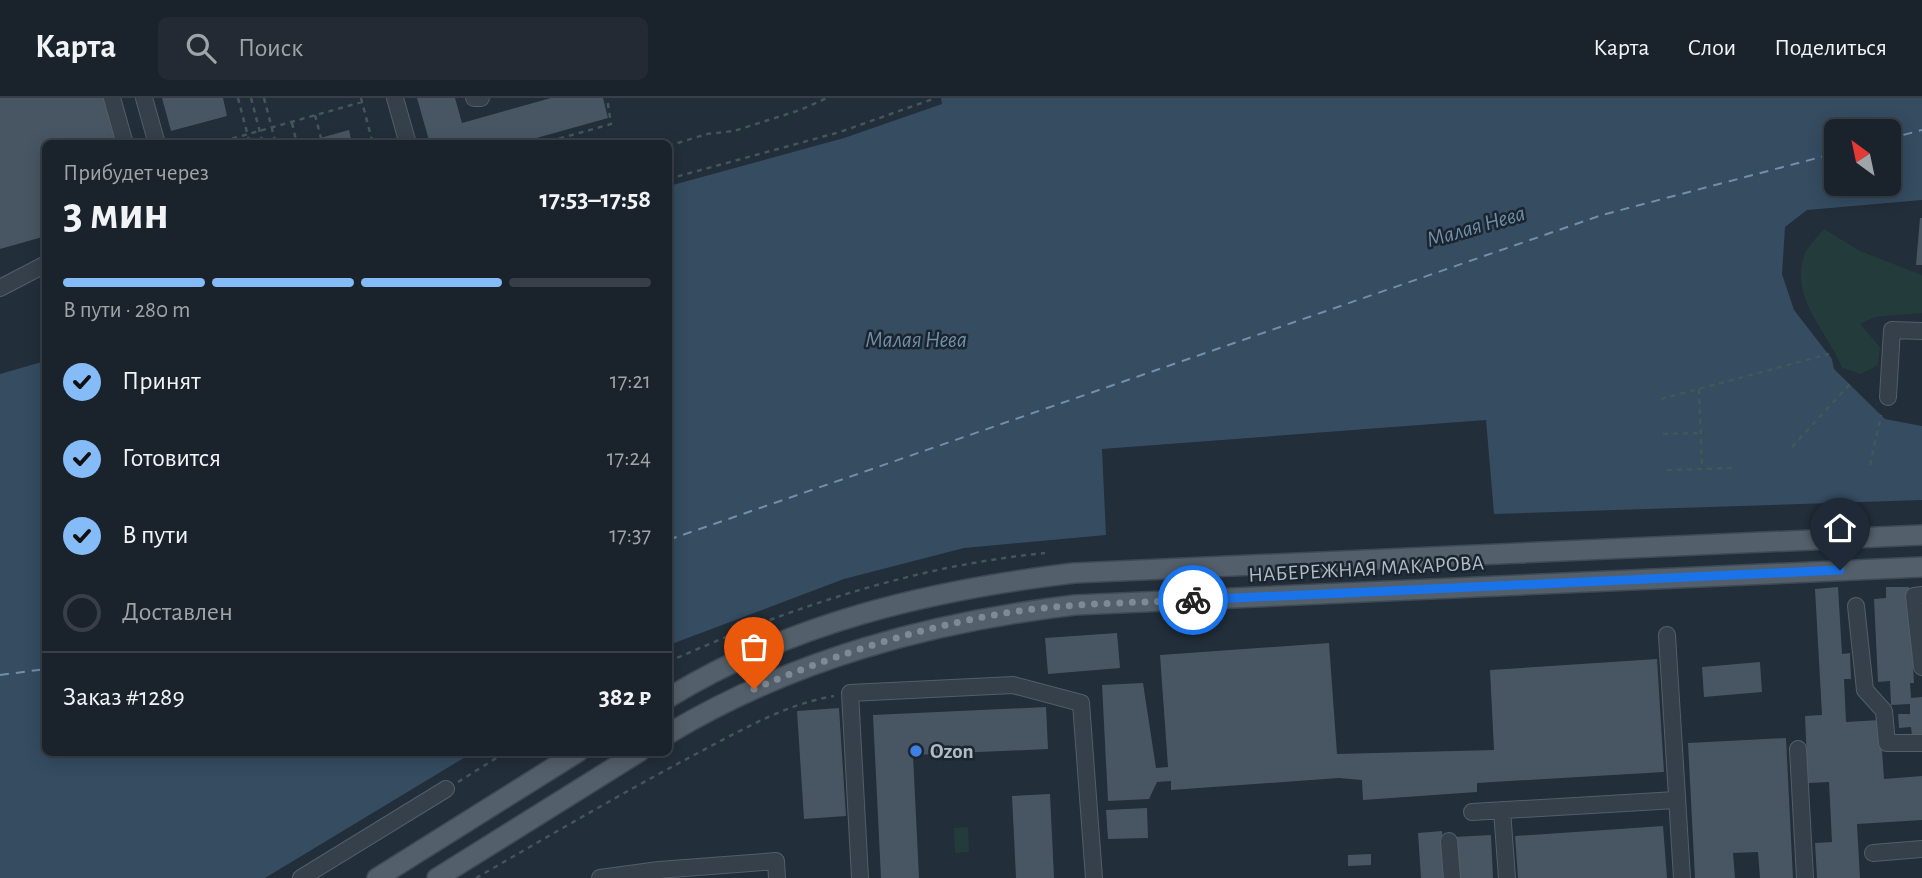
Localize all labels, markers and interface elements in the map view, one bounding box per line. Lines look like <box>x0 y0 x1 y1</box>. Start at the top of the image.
search box <box>158 17 648 80</box>
icon: search <box>182 29 220 67</box>
text: Карта <box>35 31 116 64</box>
text: Поиск <box>238 35 303 61</box>
text: Карта <box>1593 36 1649 60</box>
text: Слои <box>1687 36 1736 60</box>
text: Поделиться <box>1774 36 1887 60</box>
north arrow <box>1824 119 1900 196</box>
map controls <box>1824 119 1901 196</box>
text: Прибудет через <box>63 162 209 185</box>
text: 17:53–17:58 <box>539 186 651 212</box>
text: 3 мин <box>63 191 169 237</box>
water label: Малая Нева <box>1424 202 1528 252</box>
text: В пути · 280 m <box>63 299 190 322</box>
water label: Малая Нева <box>865 329 967 352</box>
icon: check <box>63 363 101 401</box>
text: Принят <box>122 368 201 394</box>
text: 17:21 <box>610 370 651 393</box>
icon: check <box>63 440 101 478</box>
text: Готовится <box>122 445 221 471</box>
text: 17:24 <box>607 447 651 470</box>
pin <box>1810 498 1870 570</box>
icon: home <box>1821 509 1859 547</box>
icon: check <box>63 517 101 555</box>
text: В пути <box>122 522 188 548</box>
text: 17:37 <box>609 524 651 547</box>
street label: НАБЕРЕЖНАЯ МАКАРОВА <box>1248 552 1484 586</box>
courier <box>1158 565 1228 635</box>
icon: bike <box>1174 581 1212 619</box>
text: Доставлен <box>122 599 233 625</box>
pin <box>724 617 784 689</box>
icon: bag <box>735 628 773 666</box>
text: Заказ #1289 <box>63 684 185 710</box>
text: 382 ₽ <box>599 684 651 710</box>
place label: Ozon <box>930 741 974 762</box>
marker: Ozon <box>908 743 924 759</box>

